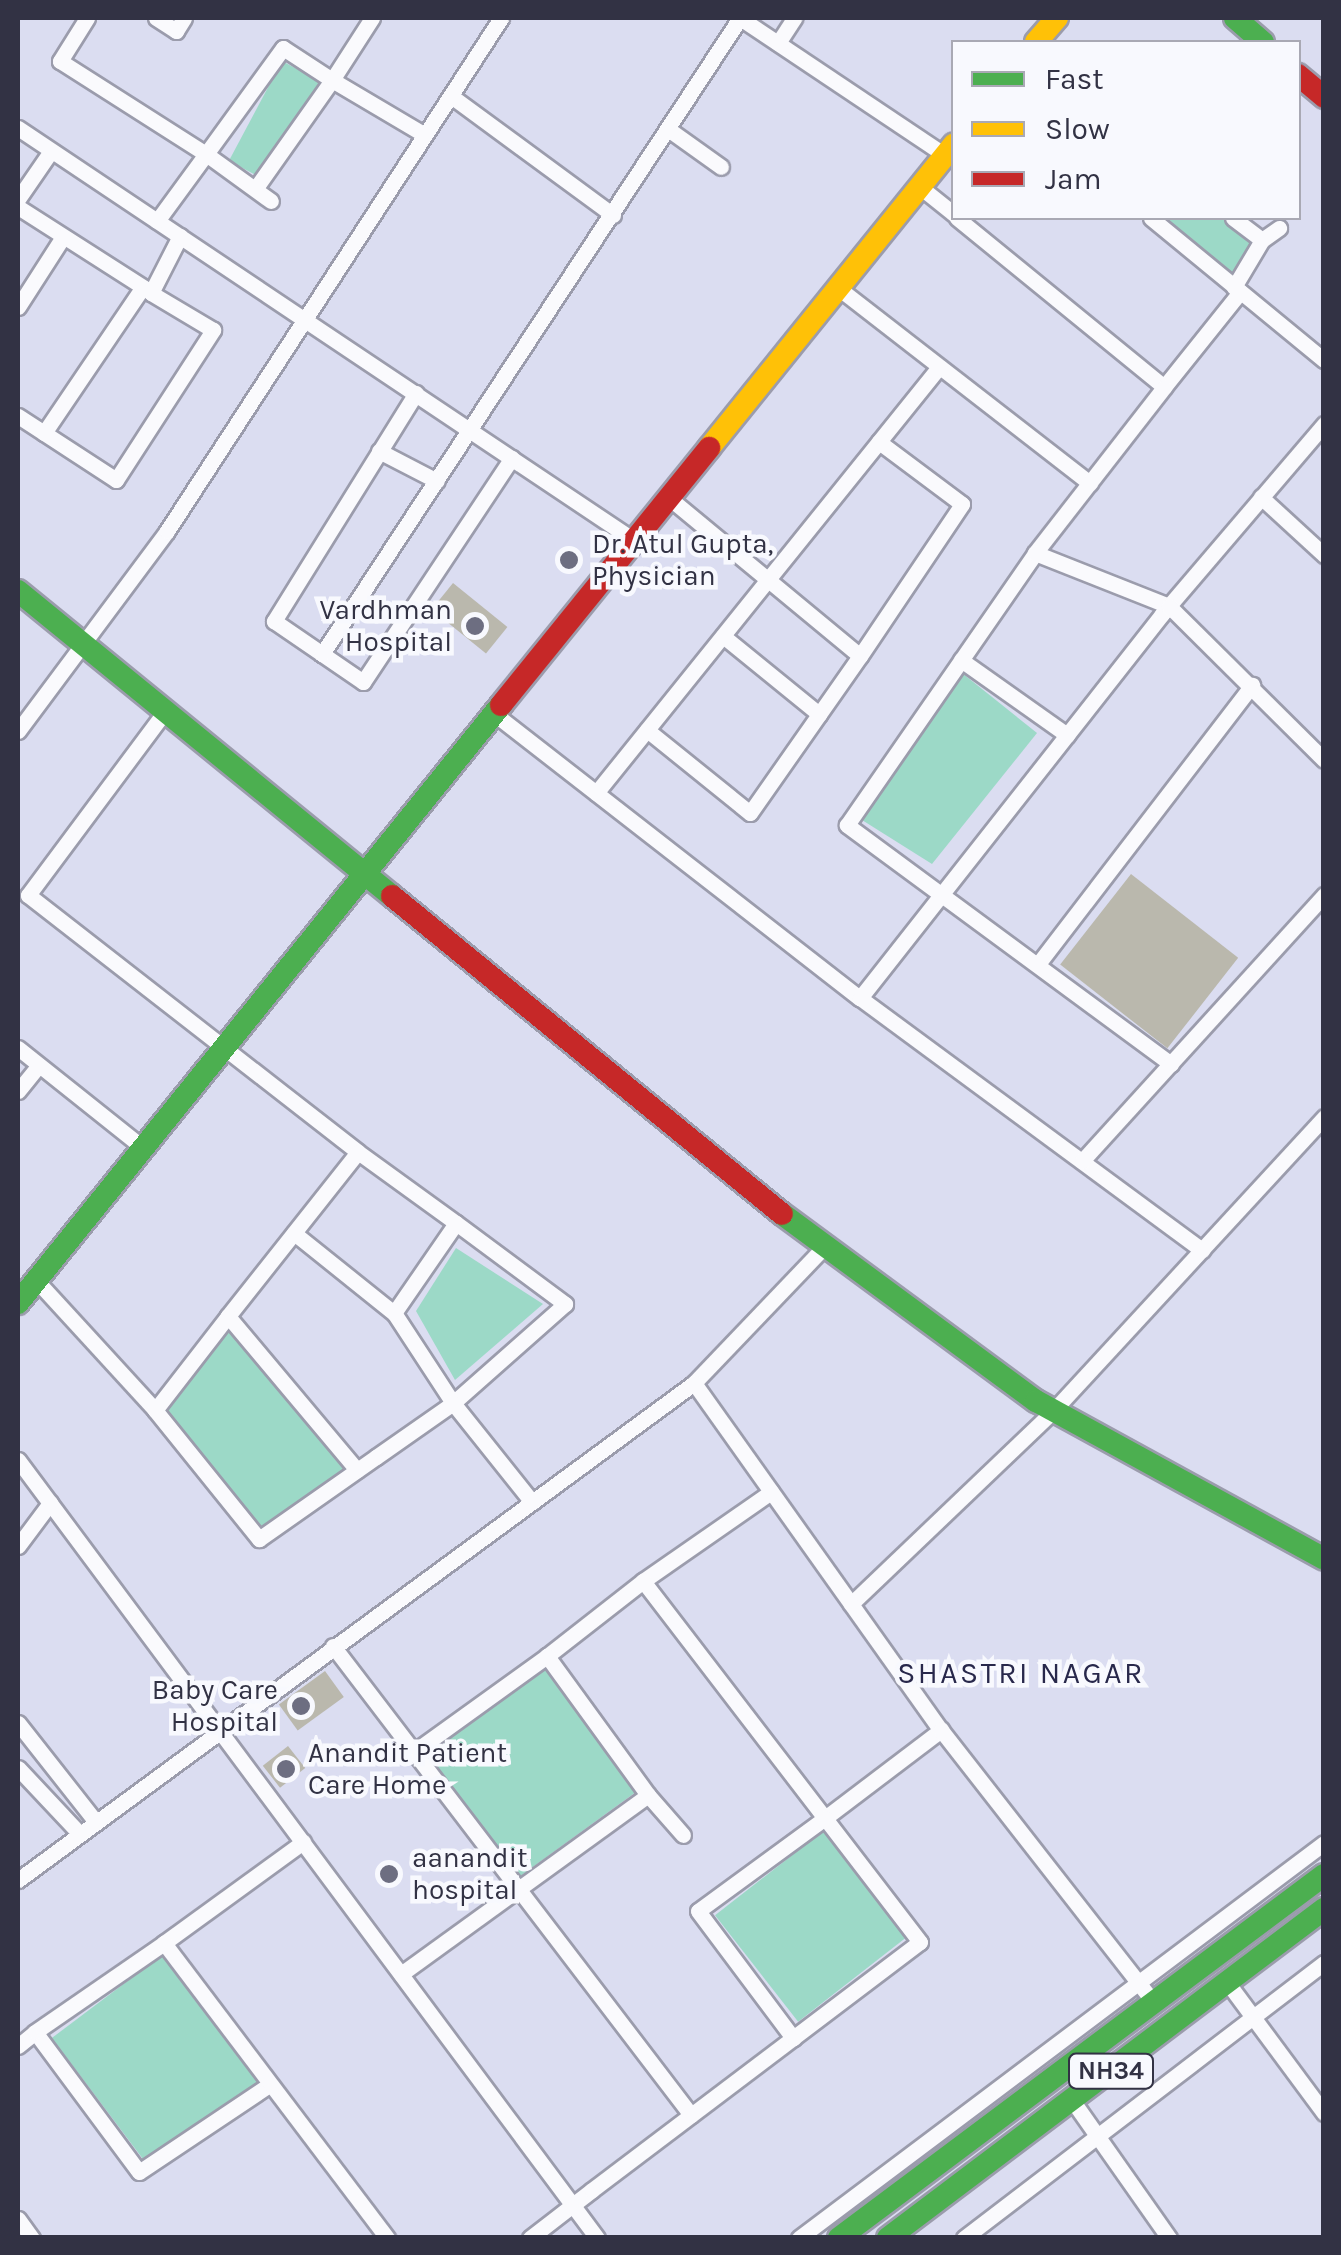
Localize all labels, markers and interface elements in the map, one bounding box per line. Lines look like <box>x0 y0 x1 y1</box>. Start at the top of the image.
legend <box>951 40 1301 220</box>
text: Fast <box>1045 61 1104 97</box>
text: Slow <box>1045 111 1110 147</box>
text: Jam <box>1045 161 1102 197</box>
place label: Dr. Atul Gupta, Physician <box>592 527 773 593</box>
marker: Dr. Atul Gupta, Physician <box>556 547 582 573</box>
place label: Vardhman Hospital <box>320 593 452 659</box>
marker: Vardhman Hospital <box>462 613 488 639</box>
district label: SHASTRI NAGAR <box>897 1655 1145 1691</box>
place label: Baby Care Hospital <box>152 1673 278 1739</box>
marker: Baby Care Hospital <box>288 1693 314 1719</box>
place label: Anandit Patient Care Home <box>308 1736 507 1802</box>
marker: Anandit Patient Care Home <box>273 1756 299 1782</box>
place label: aanandit hospital <box>412 1841 527 1907</box>
marker: aanandit hospital <box>376 1861 402 1887</box>
road number: NH34 <box>1066 2051 1156 2091</box>

